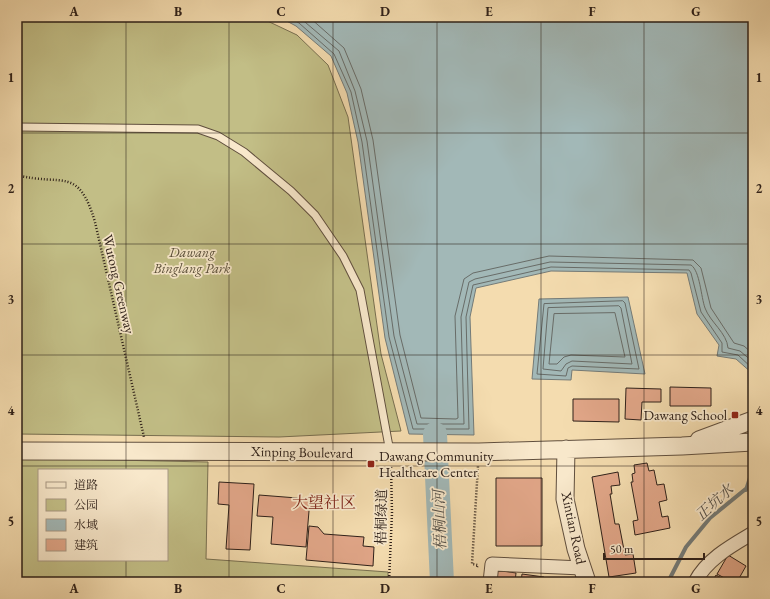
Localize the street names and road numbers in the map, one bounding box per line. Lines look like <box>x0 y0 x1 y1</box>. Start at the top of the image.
street label: Wutong Greenway <box>99 233 139 336</box>
street label: Xinping Boulevard <box>250 442 354 462</box>
street label: 梧桐绿道 <box>372 489 390 545</box>
street label: Xintian Road <box>557 489 591 567</box>

